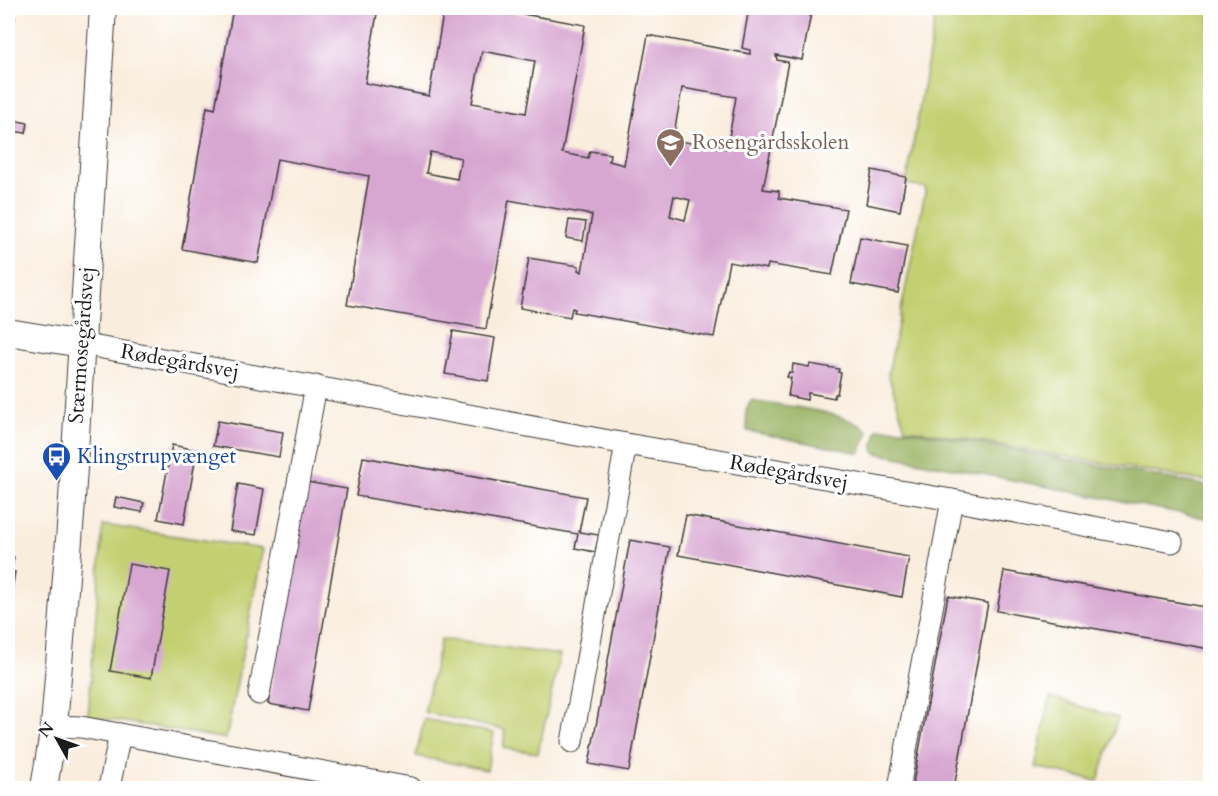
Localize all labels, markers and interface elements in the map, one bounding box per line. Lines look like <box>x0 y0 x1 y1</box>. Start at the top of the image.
school or university icon: Rosengårdsskolen <box>655 126 687 168</box>
place label: Rosengårdsskolen <box>692 128 850 157</box>
street label: Stærmosegårdsvej <box>62 266 101 425</box>
street label: Rødegårdsvej <box>118 337 241 386</box>
bus stop icon: Klingstrupvænget <box>40 440 72 482</box>
place label: Klingstrupvænget <box>77 442 237 471</box>
street label: Rødegårdsvej <box>727 448 850 497</box>
north arrow <box>27 709 87 769</box>
text: N <box>33 718 59 742</box>

